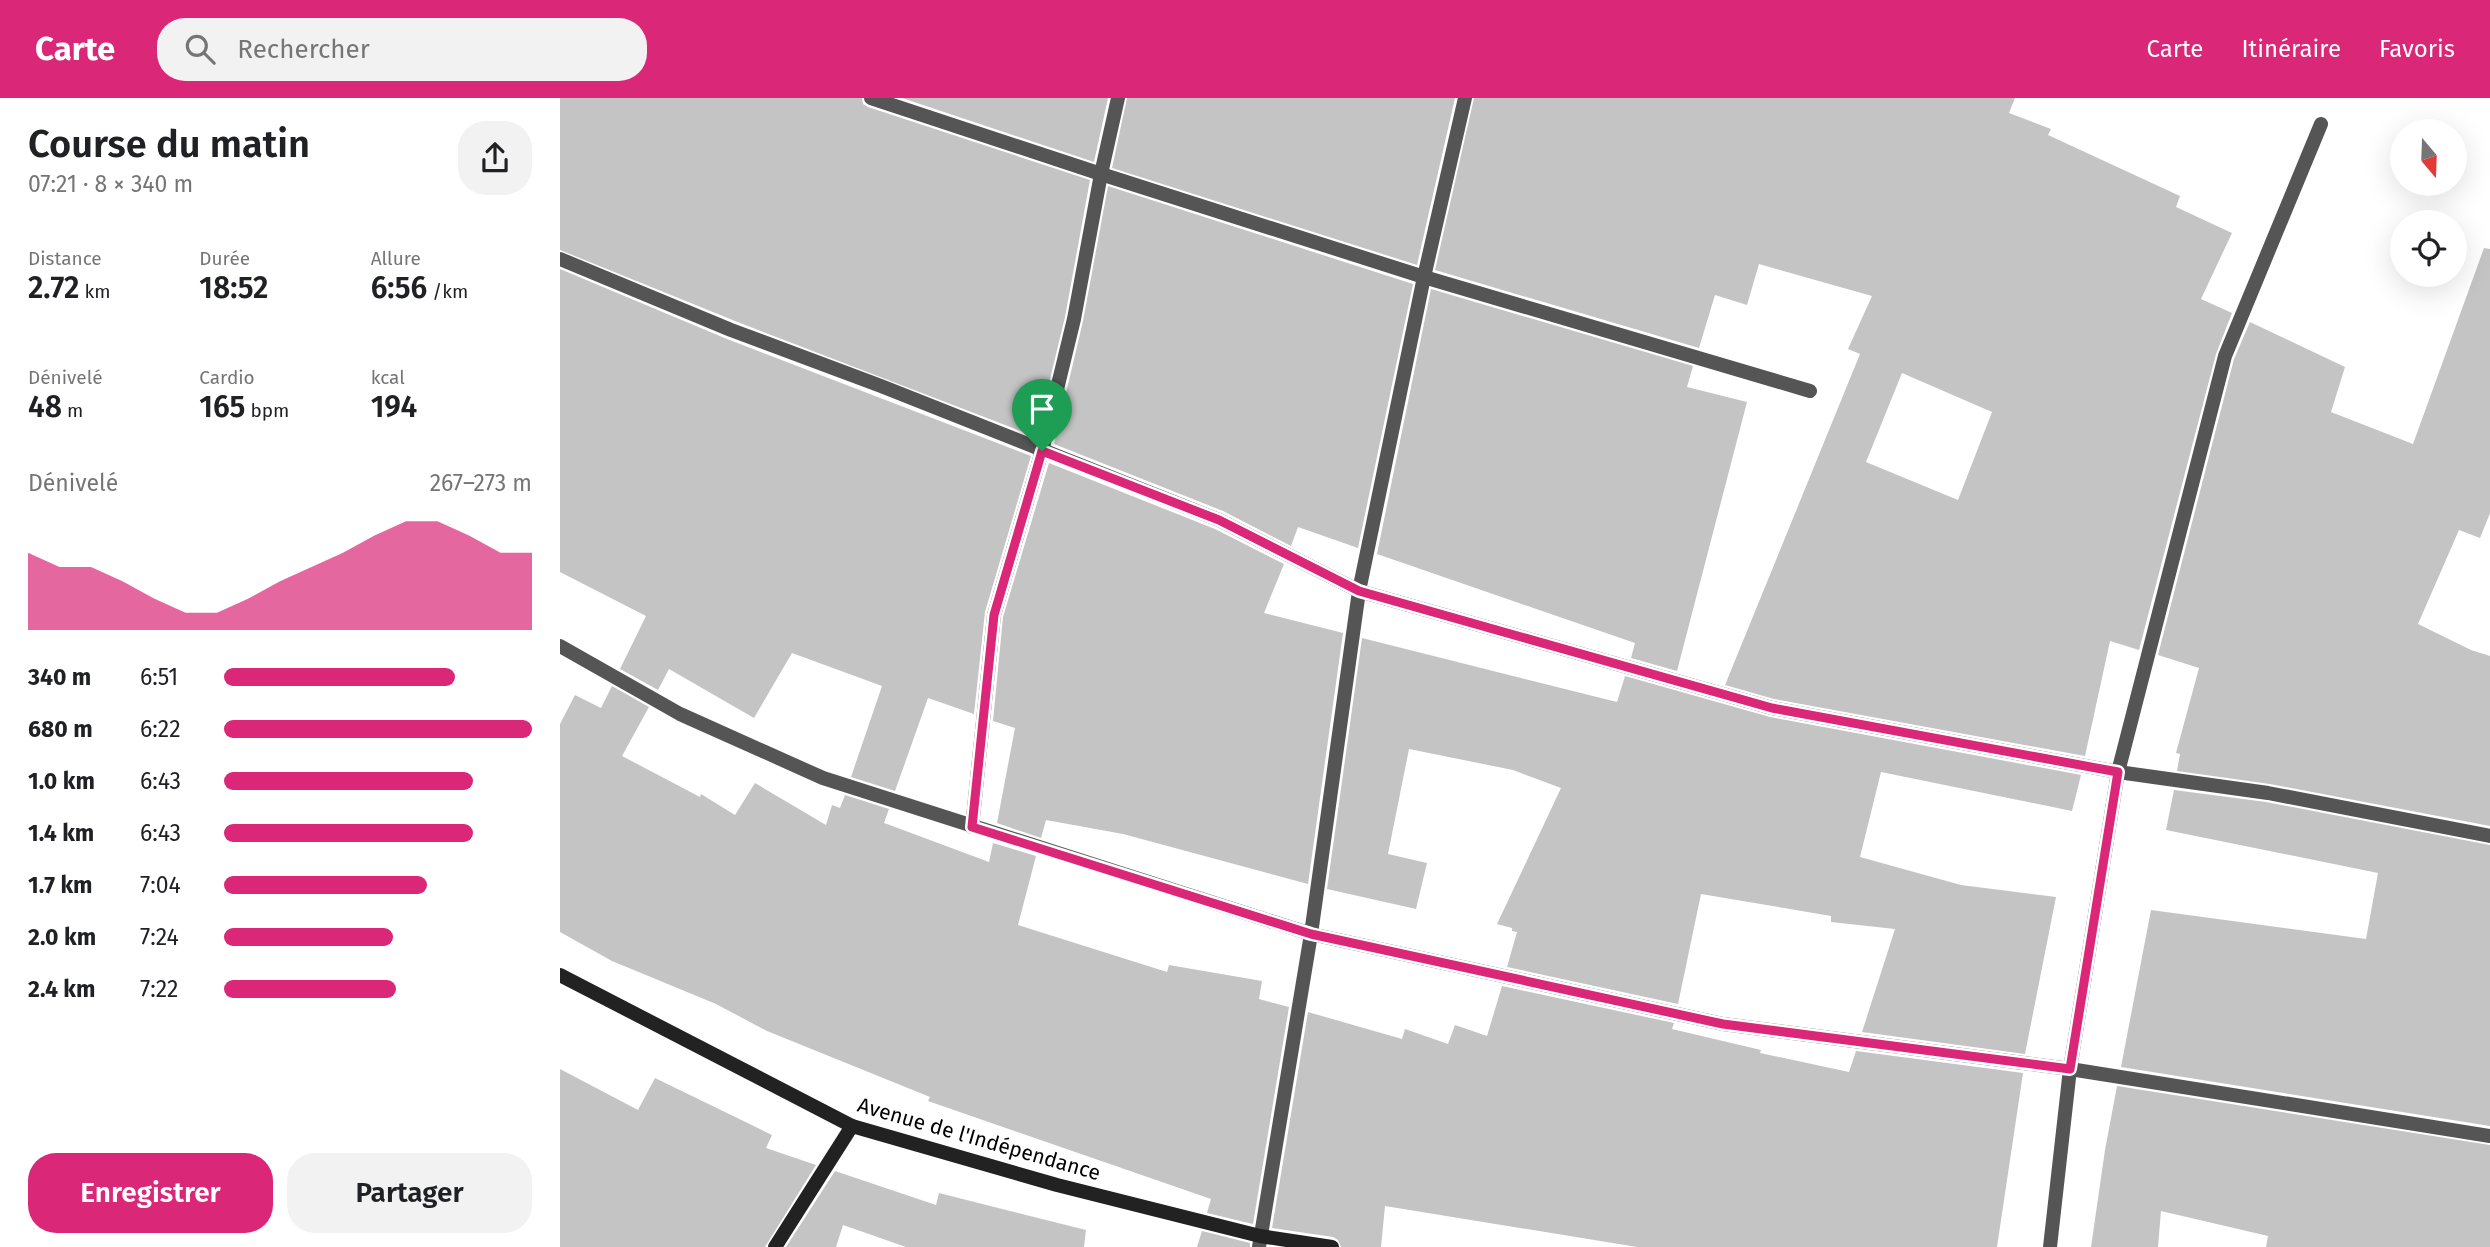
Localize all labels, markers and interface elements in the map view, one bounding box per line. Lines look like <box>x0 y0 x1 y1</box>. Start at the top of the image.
search box <box>157 18 647 81</box>
text: Carte <box>35 29 115 69</box>
icon: search <box>181 30 219 68</box>
text: Rechercher <box>237 34 370 65</box>
text: Carte <box>2147 35 2203 63</box>
text: Itinéraire <box>2241 35 2341 63</box>
text: Favoris <box>2379 35 2455 63</box>
north arrow <box>2390 119 2468 196</box>
map controls <box>2390 119 2467 287</box>
text: Course du matin <box>28 121 310 167</box>
button: share <box>458 121 532 195</box>
text: 07:21 · 8 × 340 m <box>28 170 193 198</box>
button: locate <box>2390 210 2467 287</box>
text: Distance <box>28 247 102 270</box>
text: Durée <box>199 247 250 270</box>
text: Allure <box>371 247 421 270</box>
text: 2.72 <box>28 270 79 306</box>
text: 18:52 <box>199 270 268 306</box>
text: 6:56 <box>371 270 427 306</box>
text: km <box>79 280 111 303</box>
text: /km <box>427 280 468 303</box>
text: Dénivelé <box>28 366 103 389</box>
text: Cardio <box>199 366 255 389</box>
text: kcal <box>371 366 405 389</box>
pin <box>1012 379 1072 451</box>
text: 48 <box>28 389 62 425</box>
text: 165 <box>199 389 245 425</box>
text: 194 <box>371 389 417 425</box>
icon: arrive <box>1023 390 1061 428</box>
text: m <box>62 399 83 422</box>
text: bpm <box>245 399 289 422</box>
text: Dénivelé <box>28 469 118 497</box>
text: 267–273 m <box>430 469 532 497</box>
text: 340 m <box>28 663 91 691</box>
text: 6:51 <box>140 663 178 691</box>
text: 680 m <box>28 715 93 743</box>
text: 6:22 <box>140 715 181 743</box>
text: 1.0 km <box>28 767 95 795</box>
text: 6:43 <box>140 767 181 795</box>
text: 1.4 km <box>28 819 94 847</box>
text: 6:43 <box>140 819 181 847</box>
text: 1.7 km <box>28 871 93 899</box>
text: 7:04 <box>140 871 181 899</box>
text: 2.0 km <box>28 923 96 951</box>
text: 7:24 <box>140 923 179 951</box>
text: 2.4 km <box>28 975 95 1003</box>
text: 7:22 <box>140 975 179 1003</box>
street label: Avenue de l'Indépendance <box>855 1092 1103 1186</box>
button: Enregistrer <box>28 1153 273 1233</box>
button: Partager <box>287 1153 532 1233</box>

